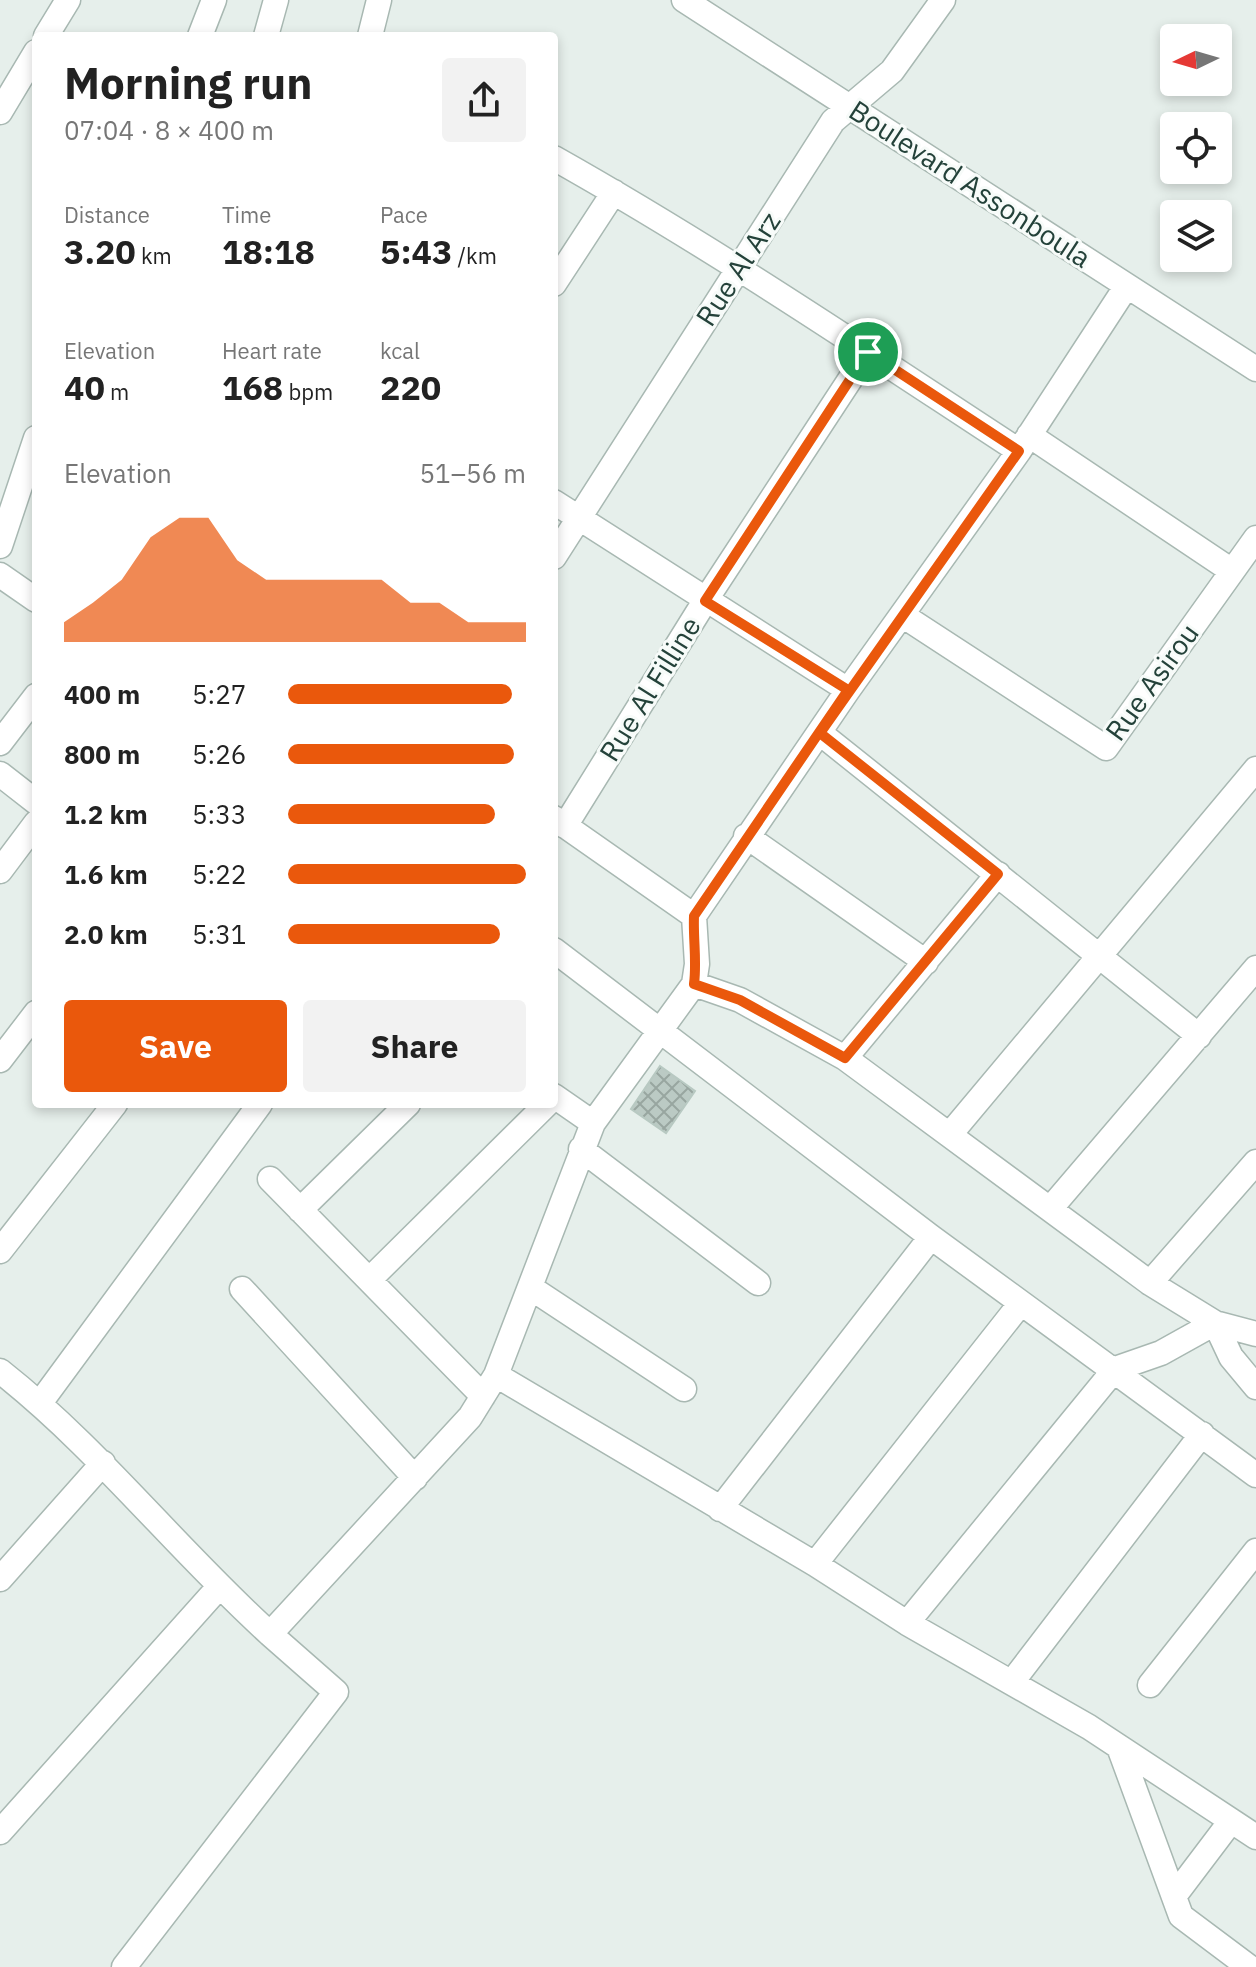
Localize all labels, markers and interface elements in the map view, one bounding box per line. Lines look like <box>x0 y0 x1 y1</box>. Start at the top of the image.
north arrow <box>1160 24 1232 96</box>
map controls <box>1160 24 1232 272</box>
text: Morning run <box>64 54 313 111</box>
button: share <box>442 58 526 142</box>
street label: Boulevard Assonboula <box>842 92 1098 276</box>
button: locate <box>1160 112 1232 184</box>
text: 07:04 · 8 × 400 m <box>64 113 274 147</box>
text: Distance <box>64 200 150 229</box>
text: Time <box>222 200 271 229</box>
text: Pace <box>380 200 428 229</box>
button: layers <box>1160 200 1232 272</box>
street label: Rue Al Arz <box>687 204 788 333</box>
text: 3.20 <box>64 229 136 273</box>
text: 18:18 <box>222 229 315 273</box>
text: 5:43 <box>380 229 452 273</box>
text: km <box>136 241 172 270</box>
text: /km <box>452 241 497 270</box>
pin <box>834 318 902 386</box>
icon: arrive <box>846 330 890 374</box>
text: Elevation <box>64 336 155 365</box>
text: Heart rate <box>222 336 322 365</box>
text: kcal <box>380 336 420 365</box>
text: 40 <box>64 365 105 409</box>
text: 168 <box>222 365 283 409</box>
text: 220 <box>380 365 441 409</box>
text: m <box>105 377 129 406</box>
text: bpm <box>283 377 333 406</box>
text: Elevation <box>64 456 172 490</box>
text: 51–56 m <box>419 456 526 490</box>
street label: Rue Al Filline <box>590 609 709 768</box>
street label: Rue Asirou <box>1097 616 1207 748</box>
text: 400 m <box>64 677 140 711</box>
text: 5:27 <box>192 677 246 711</box>
text: 800 m <box>64 737 140 771</box>
text: 5:26 <box>192 737 246 771</box>
text: 1.2 km <box>64 797 148 831</box>
text: 5:33 <box>192 797 246 831</box>
text: 1.6 km <box>64 857 148 891</box>
text: 5:22 <box>192 857 246 891</box>
text: 2.0 km <box>64 917 148 951</box>
text: 5:31 <box>192 917 246 951</box>
button: Save <box>64 1000 287 1092</box>
button: Share <box>303 1000 526 1092</box>

